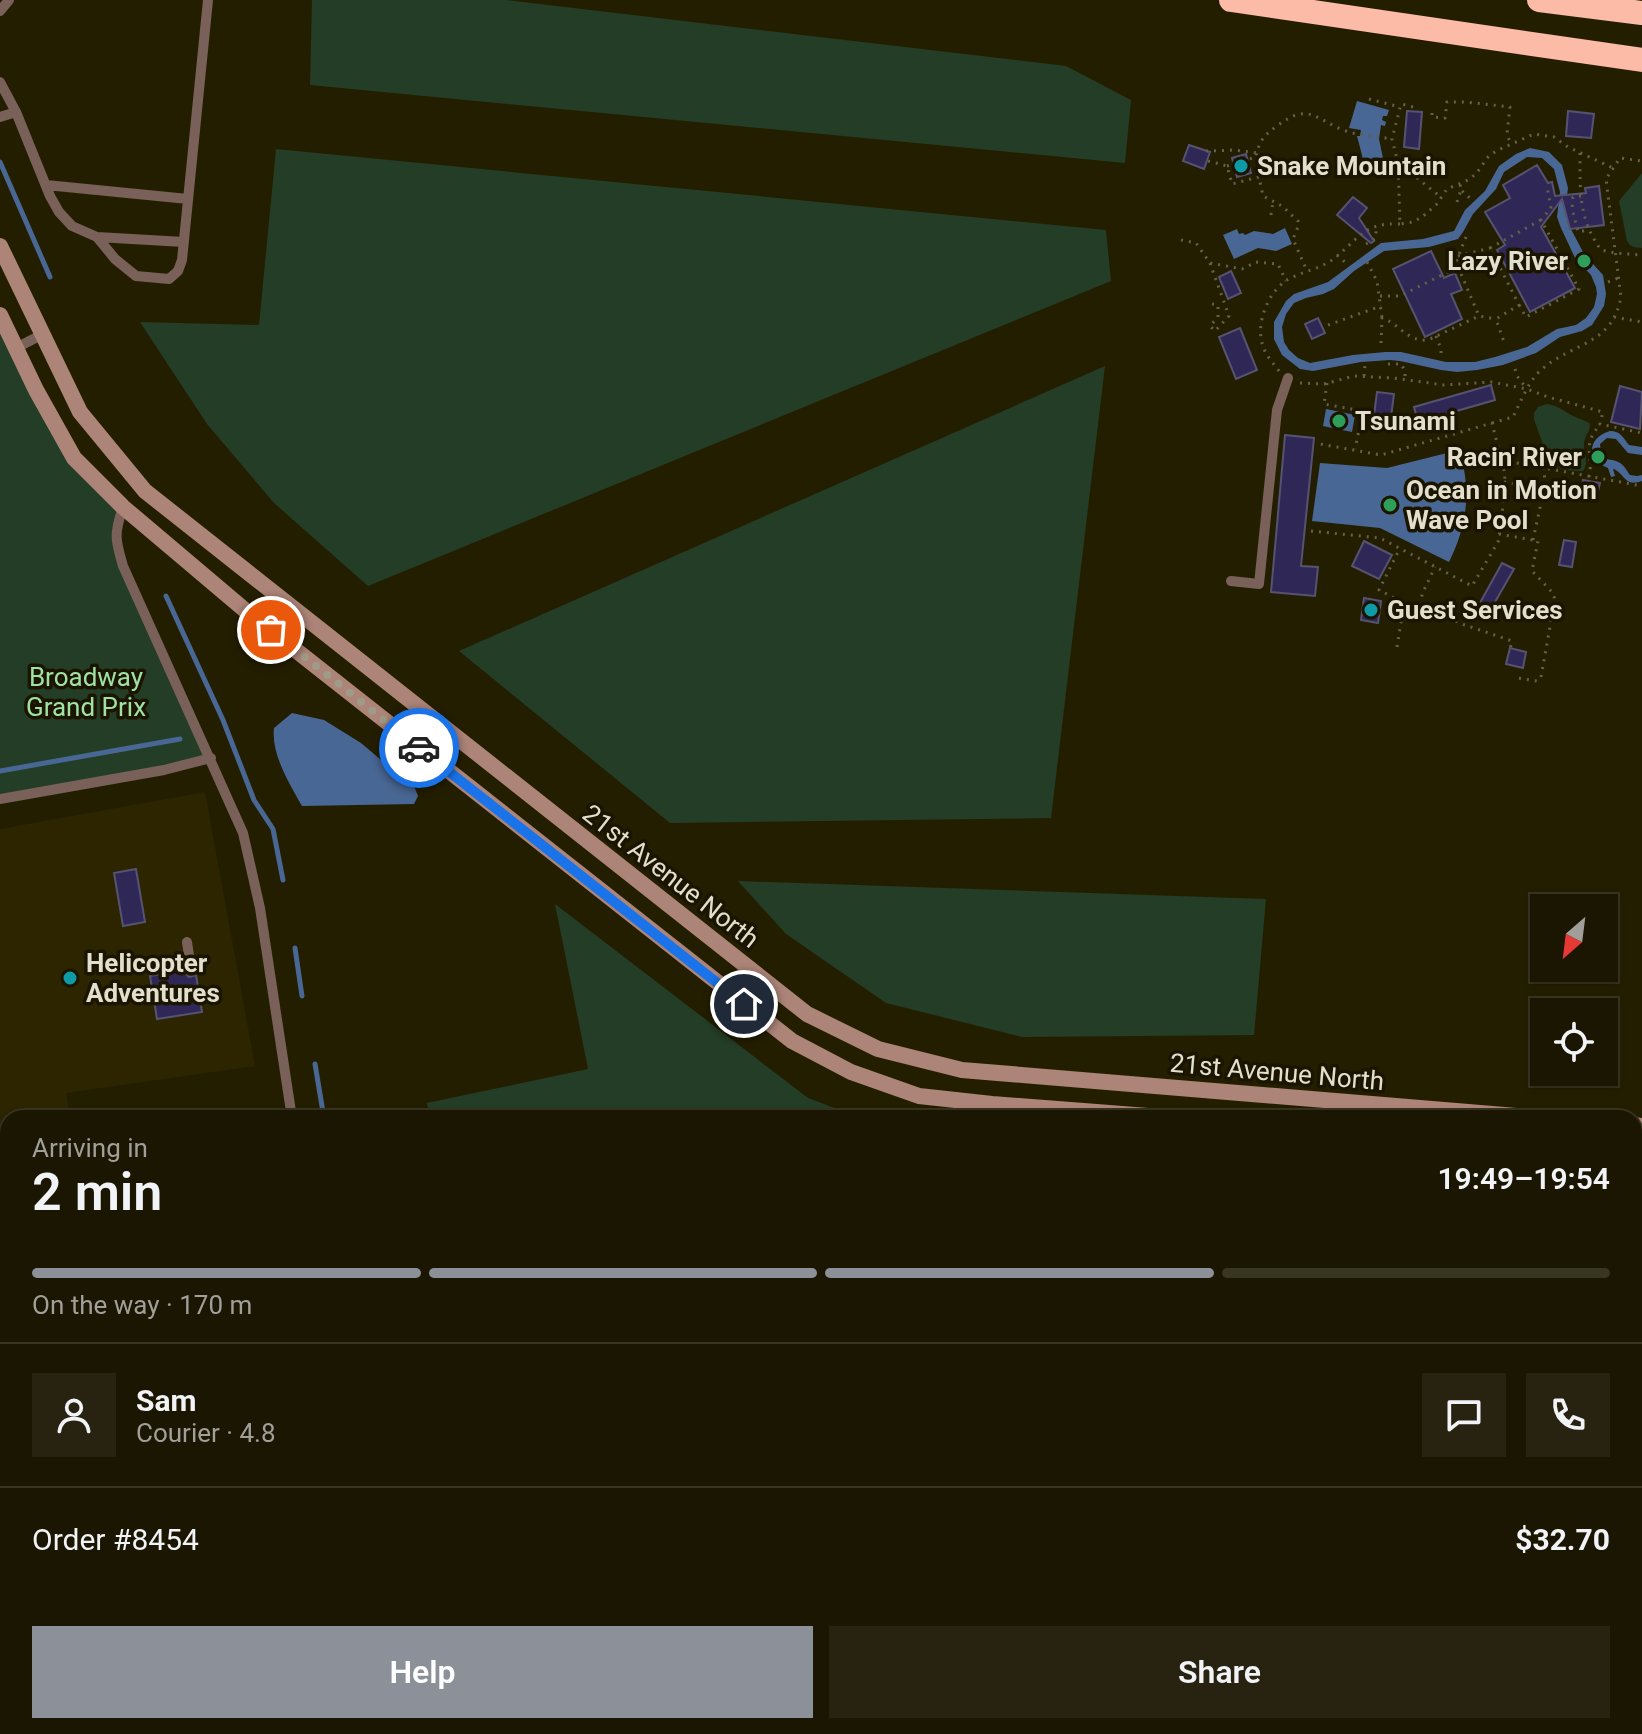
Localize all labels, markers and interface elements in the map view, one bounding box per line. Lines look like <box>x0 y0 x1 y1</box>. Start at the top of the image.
place label: Snake Mountain <box>1257 151 1446 181</box>
marker: Snake Mountain <box>1232 157 1250 175</box>
place label: Lazy River <box>1447 246 1568 276</box>
marker: Lazy River <box>1575 252 1593 270</box>
place label: Tsunami <box>1355 406 1456 436</box>
marker: Tsunami <box>1330 412 1348 430</box>
place label: Racin' River <box>1447 442 1582 472</box>
marker: Racin' River <box>1589 448 1607 466</box>
place label: Ocean in Motion Wave Pool <box>1406 475 1597 535</box>
marker: Ocean in Motion Wave Pool <box>1381 496 1399 514</box>
place label: Guest Services <box>1387 595 1563 625</box>
pin <box>237 596 305 664</box>
marker: Guest Services <box>1362 601 1380 619</box>
icon: bag <box>249 608 293 652</box>
park label: Broadway Grand Prix <box>26 662 146 722</box>
courier <box>379 708 459 788</box>
icon: car <box>397 726 441 770</box>
street label: 21st Avenue North <box>577 798 765 954</box>
north arrow <box>1530 894 1618 982</box>
map controls <box>1530 894 1618 1086</box>
place label: Helicopter Adventures <box>86 948 220 1008</box>
marker: Helicopter Adventures <box>61 969 79 987</box>
pin <box>710 970 778 1038</box>
icon: home <box>722 982 766 1026</box>
button: locate <box>1530 998 1618 1086</box>
street label: 21st Avenue North <box>1169 1048 1385 1096</box>
text: Arriving in <box>32 1133 148 1163</box>
text: 19:49–19:54 <box>1437 1161 1610 1196</box>
text: 2 min <box>32 1162 162 1223</box>
text: On the way · 170 m <box>32 1290 252 1320</box>
button: person <box>32 1373 116 1457</box>
button: chat <box>1422 1373 1506 1457</box>
button: phone <box>1526 1373 1610 1457</box>
text: Sam <box>136 1383 197 1418</box>
text: Courier · 4.8 <box>136 1418 276 1448</box>
text: Order #8454 <box>32 1522 199 1557</box>
text: $32.70 <box>1515 1522 1610 1557</box>
button: Help <box>32 1626 813 1718</box>
button: Share <box>829 1626 1610 1718</box>

